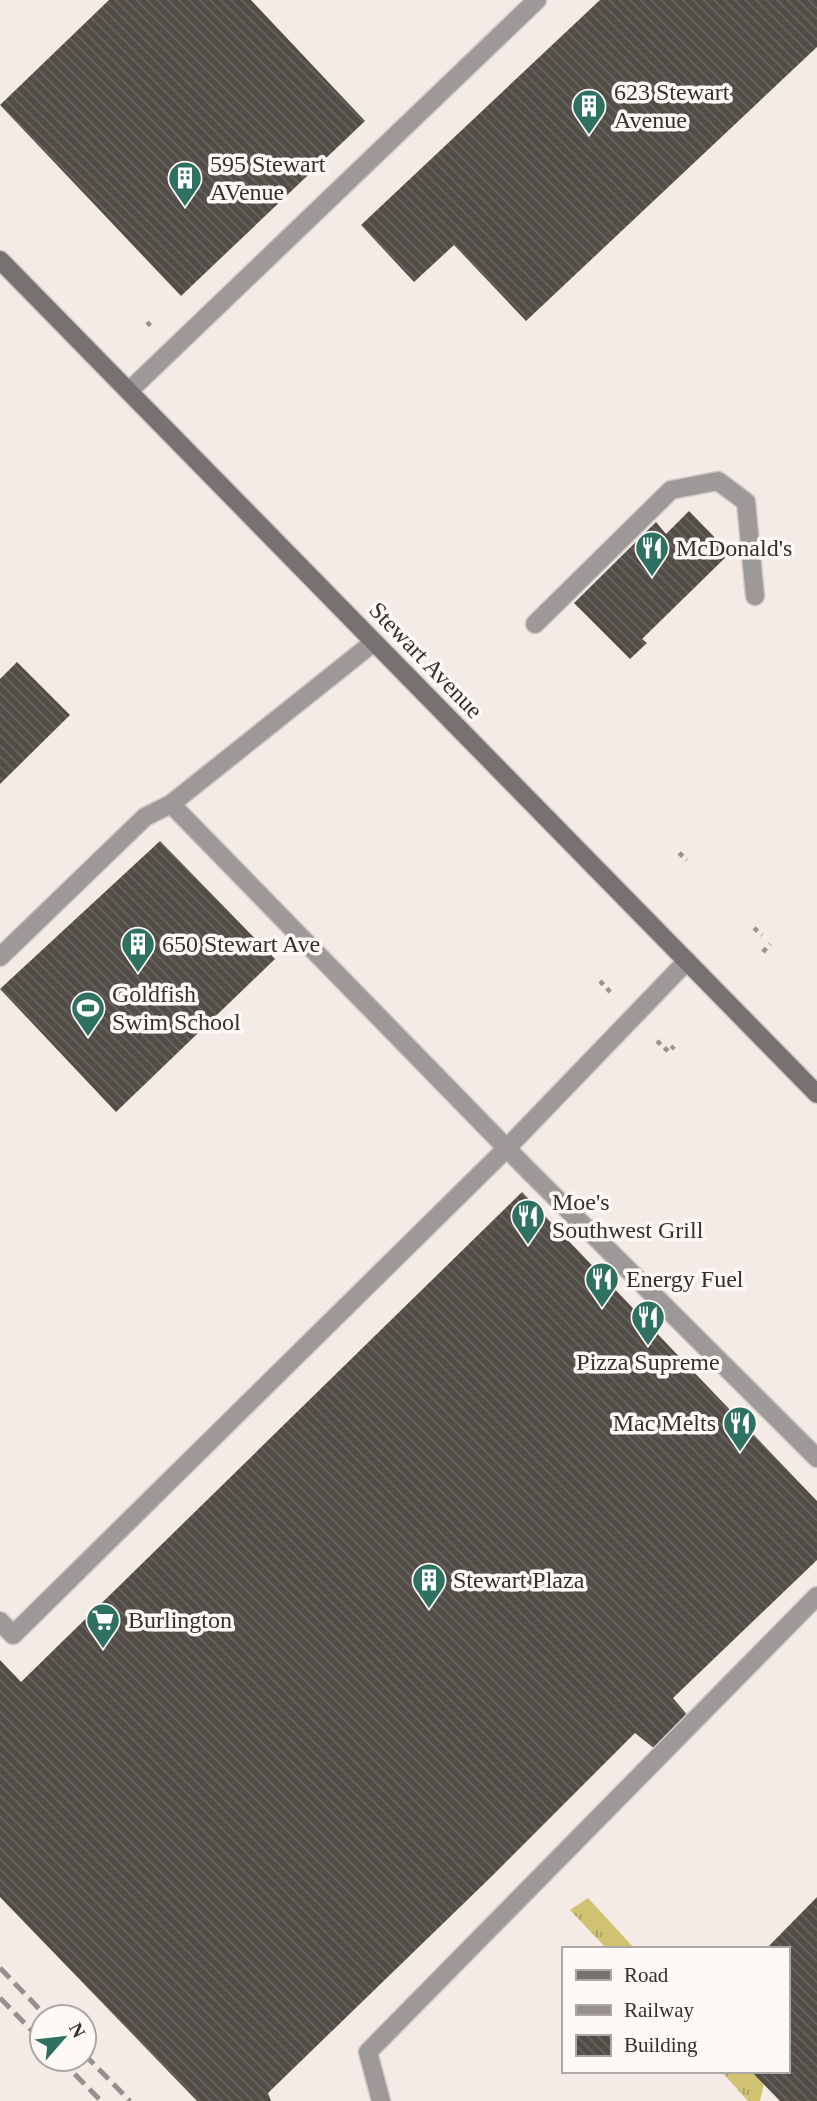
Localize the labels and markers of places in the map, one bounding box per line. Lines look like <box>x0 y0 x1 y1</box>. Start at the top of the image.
place label: 623 Stewart Avenue <box>614 79 730 133</box>
building icon: 623 Stewart Avenue <box>570 87 608 136</box>
place label: 595 Stewart AVenue <box>210 151 326 205</box>
building icon: 595 Stewart AVenue <box>166 159 204 208</box>
restaurant icon: McDonald's <box>633 529 671 578</box>
place label: McDonald's <box>676 535 792 561</box>
building icon: 650 Stewart Ave <box>119 925 157 974</box>
place label: 650 Stewart Ave <box>162 931 320 957</box>
place label: Goldfish Swim School <box>112 981 241 1035</box>
sports icon: Goldfish Swim School <box>69 989 107 1038</box>
place label: Moe's Southwest Grill <box>552 1189 704 1243</box>
restaurant icon: Moe's Southwest Grill <box>509 1197 547 1246</box>
restaurant icon: Energy Fuel <box>583 1260 621 1309</box>
place label: Energy Fuel <box>626 1266 744 1292</box>
restaurant icon: Pizza Supreme <box>629 1298 667 1347</box>
place label: Pizza Supreme <box>576 1349 720 1375</box>
restaurant icon: Mac Melts <box>721 1404 759 1453</box>
place label: Mac Melts <box>613 1410 716 1436</box>
building icon: Stewart Plaza <box>410 1561 448 1610</box>
place label: Stewart Plaza <box>453 1567 585 1593</box>
supermarket icon: Burlington <box>84 1601 122 1650</box>
place label: Burlington <box>128 1607 232 1633</box>

